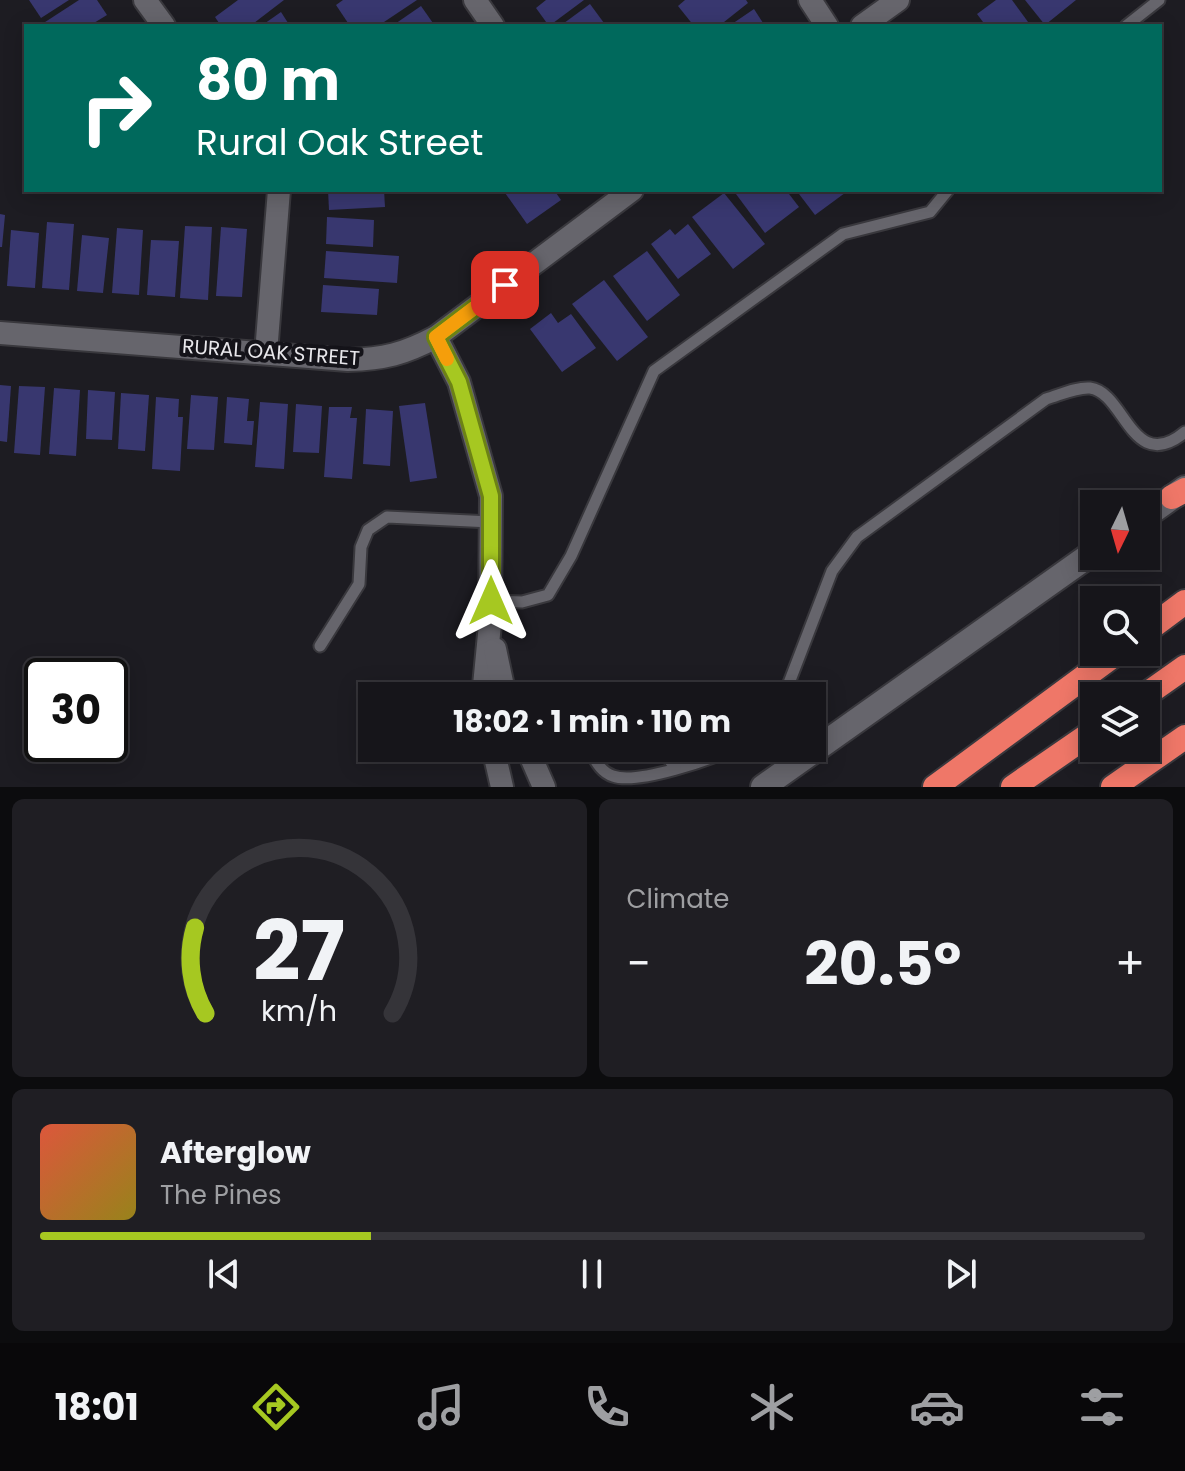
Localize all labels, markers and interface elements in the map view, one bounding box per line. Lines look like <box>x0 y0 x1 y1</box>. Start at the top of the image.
text: 80 m <box>196 41 340 120</box>
icon: right <box>64 56 168 160</box>
text: Rural Oak Street <box>196 117 483 168</box>
pin <box>471 251 539 319</box>
icon: arrive <box>483 263 527 307</box>
street label: RURAL OAK STREET <box>181 332 361 372</box>
north arrow <box>1080 490 1160 570</box>
map controls <box>1080 490 1160 762</box>
position arrow <box>449 559 533 643</box>
button: search <box>1080 586 1160 666</box>
speed limit sign: 30 <box>24 658 128 762</box>
button: layers <box>1080 682 1160 762</box>
text: 18:02 · 1 min · 110 m <box>453 700 731 743</box>
text: Climate <box>627 881 729 917</box>
text: 27 <box>253 893 345 1009</box>
text: 20.5° <box>804 922 961 1006</box>
text: − <box>627 933 651 994</box>
text: + <box>1115 933 1145 994</box>
text: km/h <box>261 991 337 1031</box>
text: Afterglow <box>160 1131 311 1174</box>
text: The Pines <box>160 1177 282 1213</box>
icon: previous <box>202 1252 246 1296</box>
icon: pause <box>570 1252 614 1296</box>
icon: next <box>939 1252 983 1296</box>
icon: directions <box>248 1379 304 1435</box>
icon: music <box>413 1379 469 1435</box>
icon: phone <box>579 1379 635 1435</box>
icon: climate <box>744 1379 800 1435</box>
icon: car <box>909 1379 965 1435</box>
icon: filters <box>1074 1379 1130 1435</box>
text: 18:01 <box>55 1382 139 1433</box>

